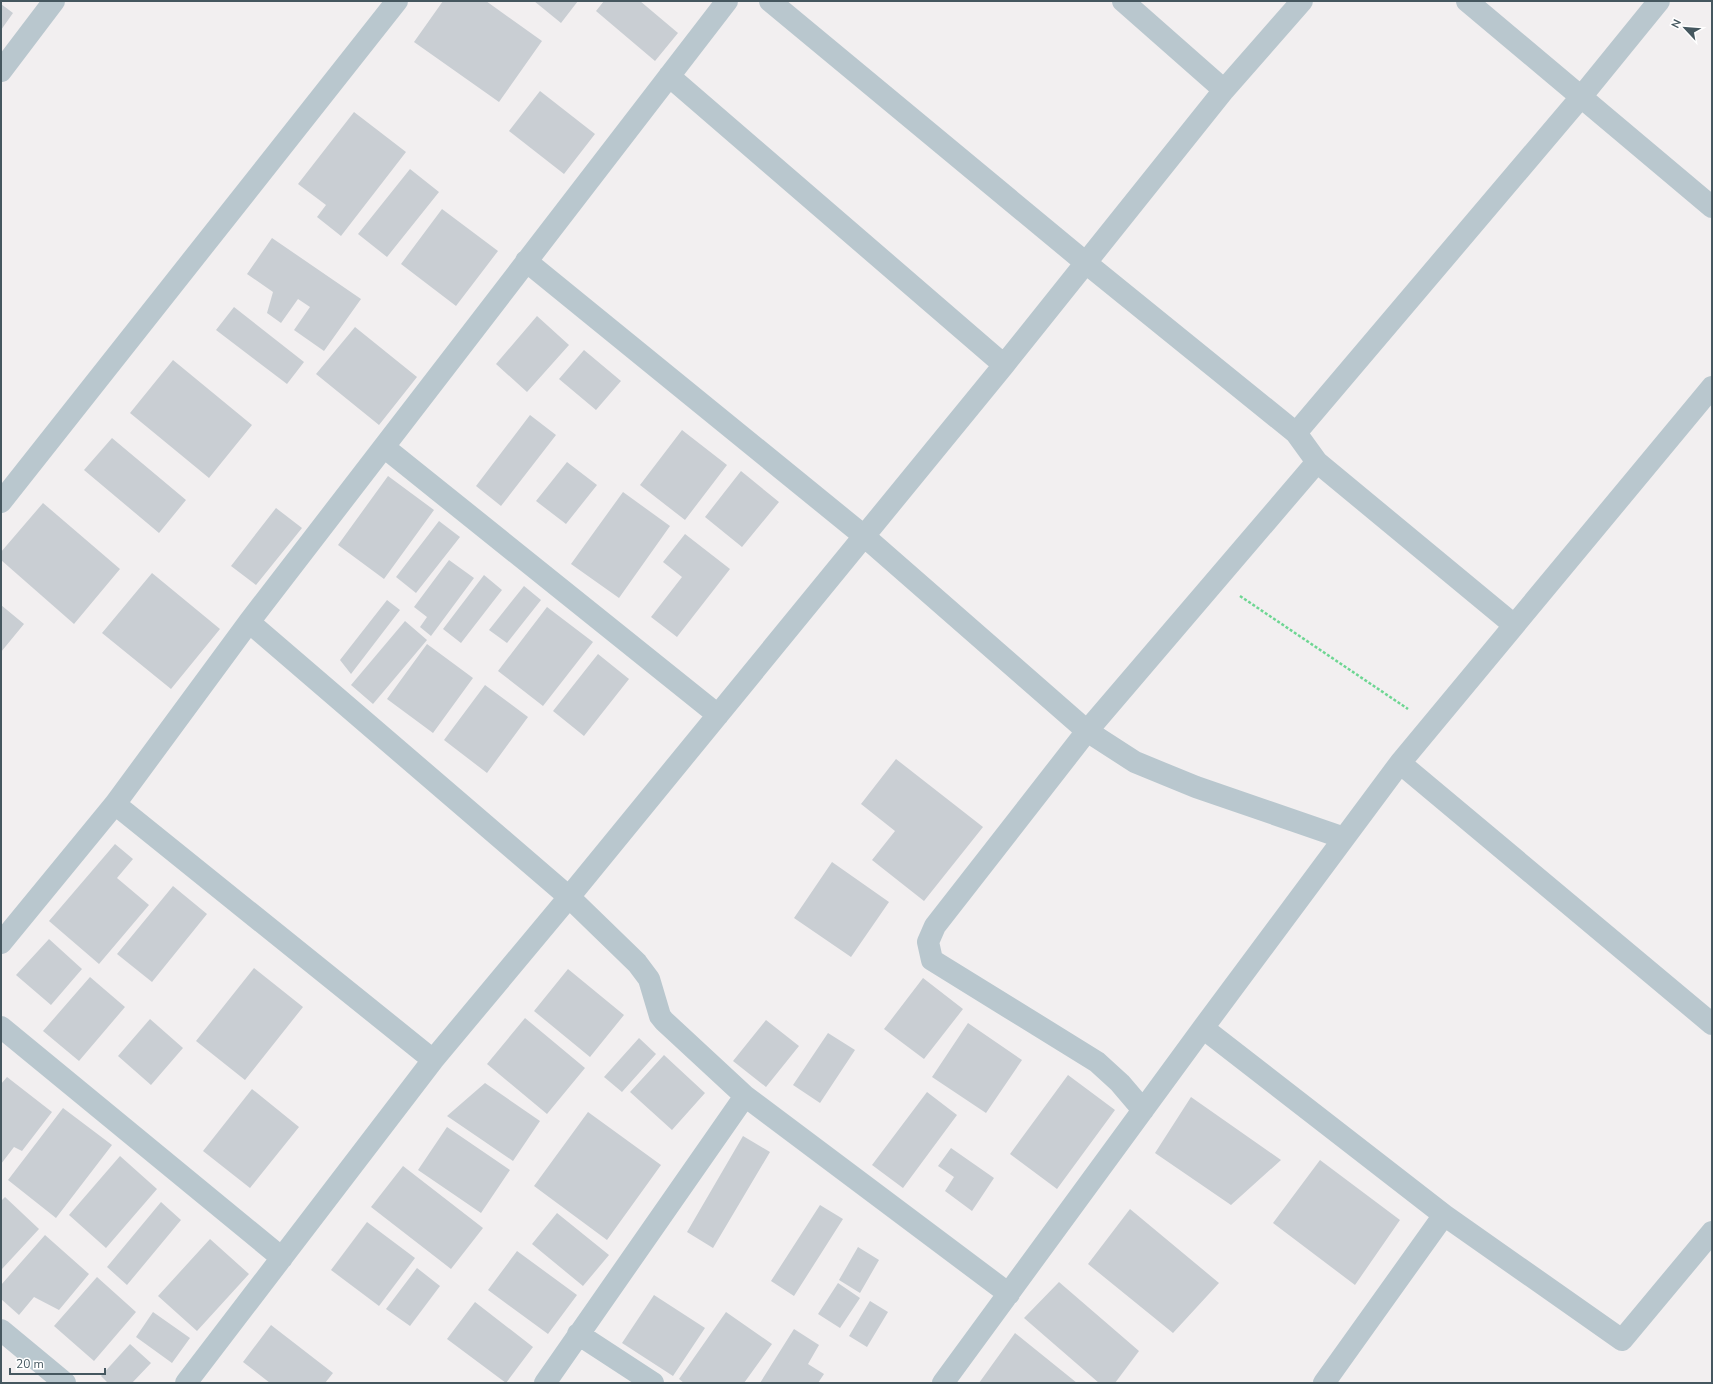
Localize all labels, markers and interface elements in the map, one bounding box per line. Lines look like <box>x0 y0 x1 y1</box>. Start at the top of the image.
north arrow <box>1665 8 1705 48</box>
text: N <box>1668 17 1685 31</box>
scale bar <box>10 1350 105 1376</box>
text: 20 m <box>16 1356 44 1372</box>

